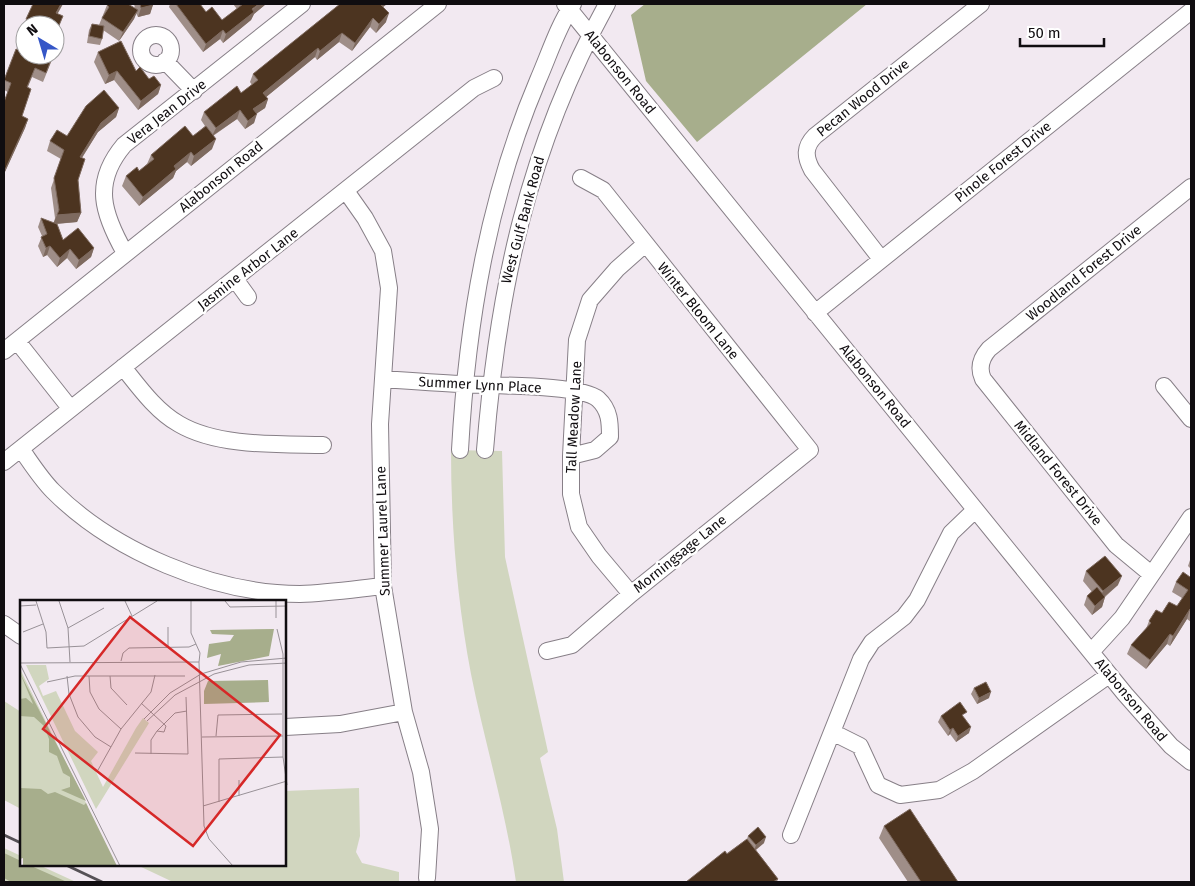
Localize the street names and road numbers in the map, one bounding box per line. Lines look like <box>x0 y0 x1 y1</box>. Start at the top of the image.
street label: Alabonson Road <box>581 27 659 117</box>
street label: Pecan Wood Drive <box>813 55 913 141</box>
street label: Vera Jean Drive <box>124 76 210 148</box>
street label: Pinole Forest Drive <box>951 118 1055 206</box>
street label: Alabonson Road <box>176 138 266 216</box>
street label: West Gulf Bank Road <box>498 154 548 286</box>
street label: Woodland Forest Drive <box>1023 221 1145 325</box>
street label: Jasmine Arbor Lane <box>194 224 302 314</box>
street label: Winter Bloom Lane <box>654 259 742 363</box>
street label: Alabonson Road <box>836 341 914 431</box>
street label: Tall Meadow Lane <box>563 360 585 474</box>
street label: Summer Lynn Place <box>418 373 542 397</box>
street label: Midland Forest Drive <box>1010 417 1106 529</box>
street label: Summer Laurel Lane <box>372 466 394 596</box>
street label: Morningsage Lane <box>630 511 730 597</box>
street label: Alabonson Road <box>1091 655 1171 745</box>

